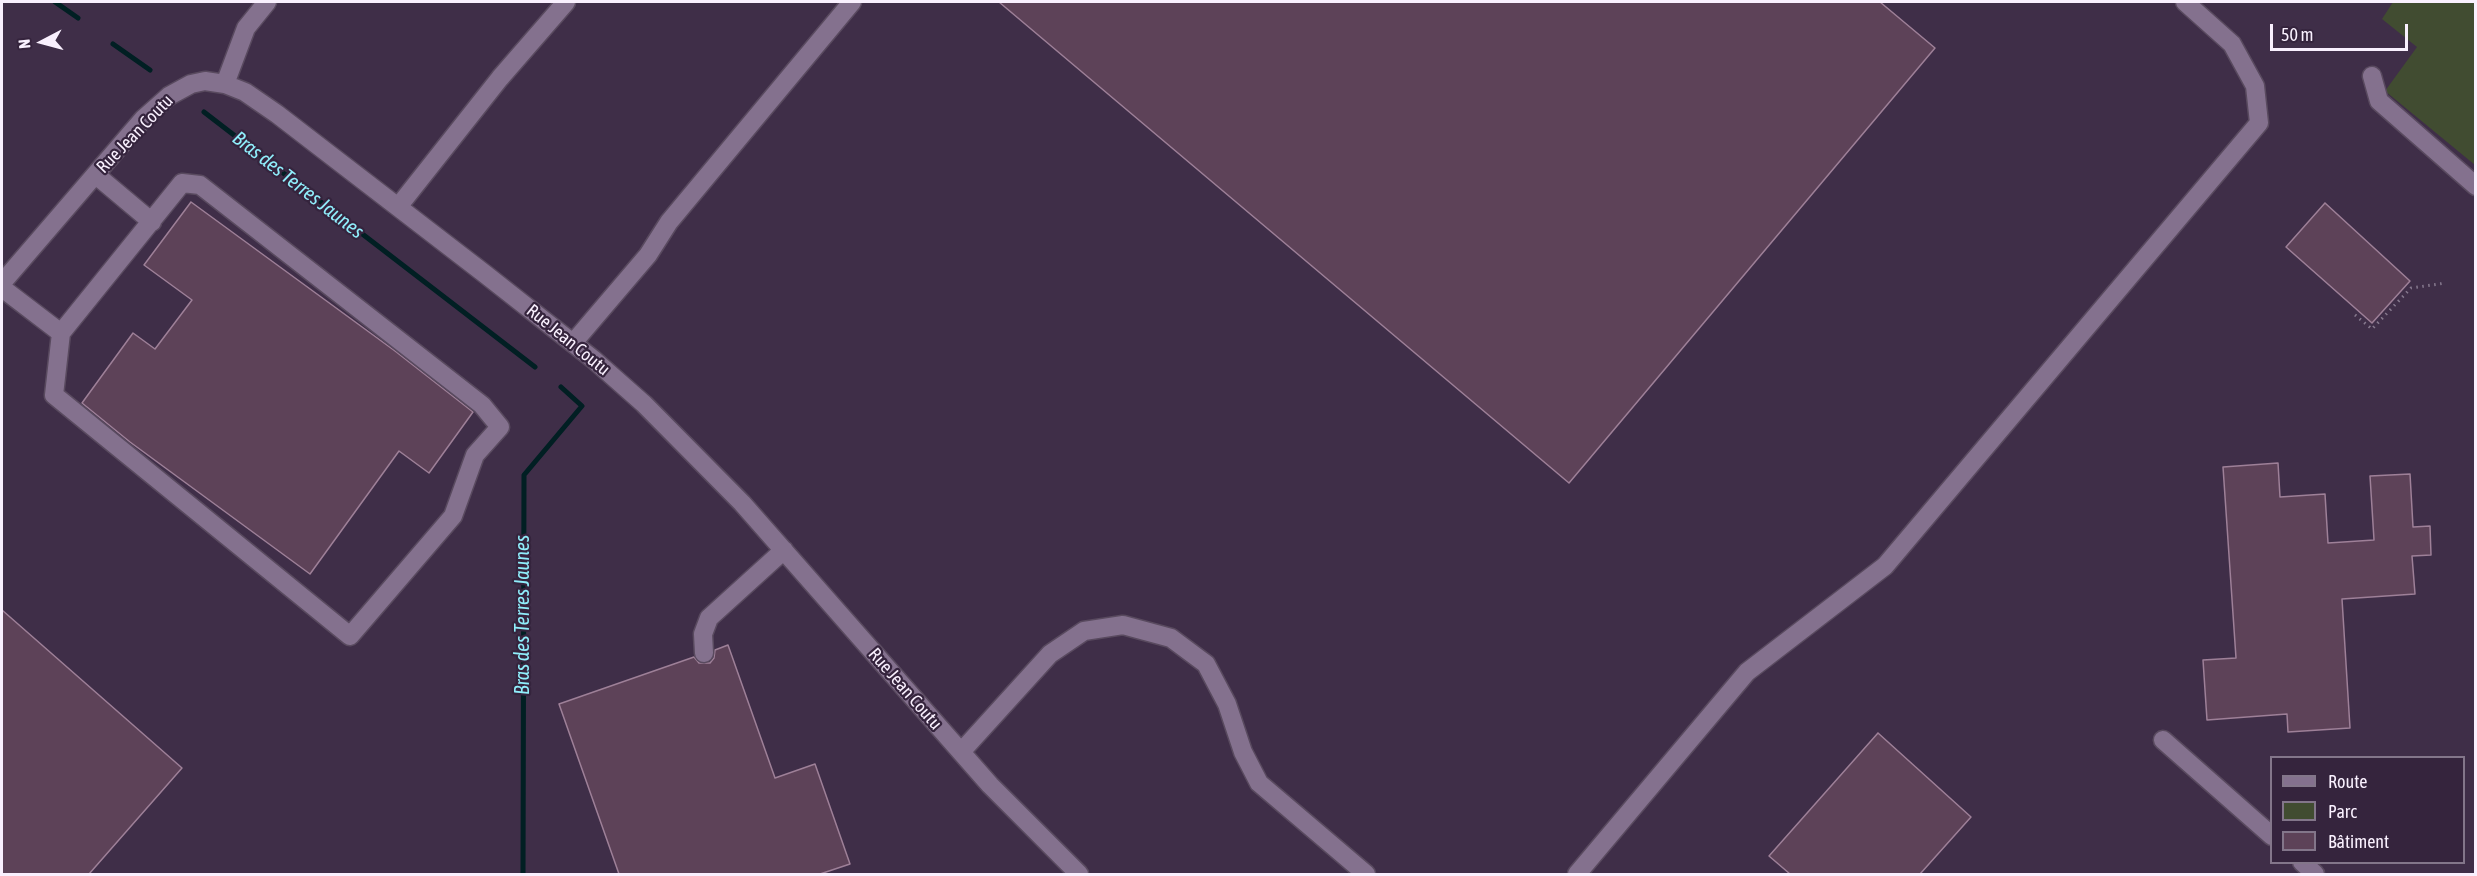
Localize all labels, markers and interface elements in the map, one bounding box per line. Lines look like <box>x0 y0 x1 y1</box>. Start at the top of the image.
north arrow <box>12 12 72 72</box>
scale bar <box>2273 12 2411 50</box>
text: 50 m <box>2281 24 2313 45</box>
text: N <box>15 38 34 50</box>
street label: Rue Jean Coutu <box>92 90 178 178</box>
water label: Bras des Terres Jaunes <box>228 126 368 244</box>
street label: Rue Jean Coutu <box>522 300 614 380</box>
water label: Bras des Terres Jaunes <box>511 535 535 695</box>
street label: Rue Jean Coutu <box>864 644 946 734</box>
legend <box>2270 756 2465 864</box>
text: Route <box>2328 771 2367 792</box>
text: Parc <box>2328 801 2357 822</box>
text: Bâtiment <box>2328 831 2389 852</box>

